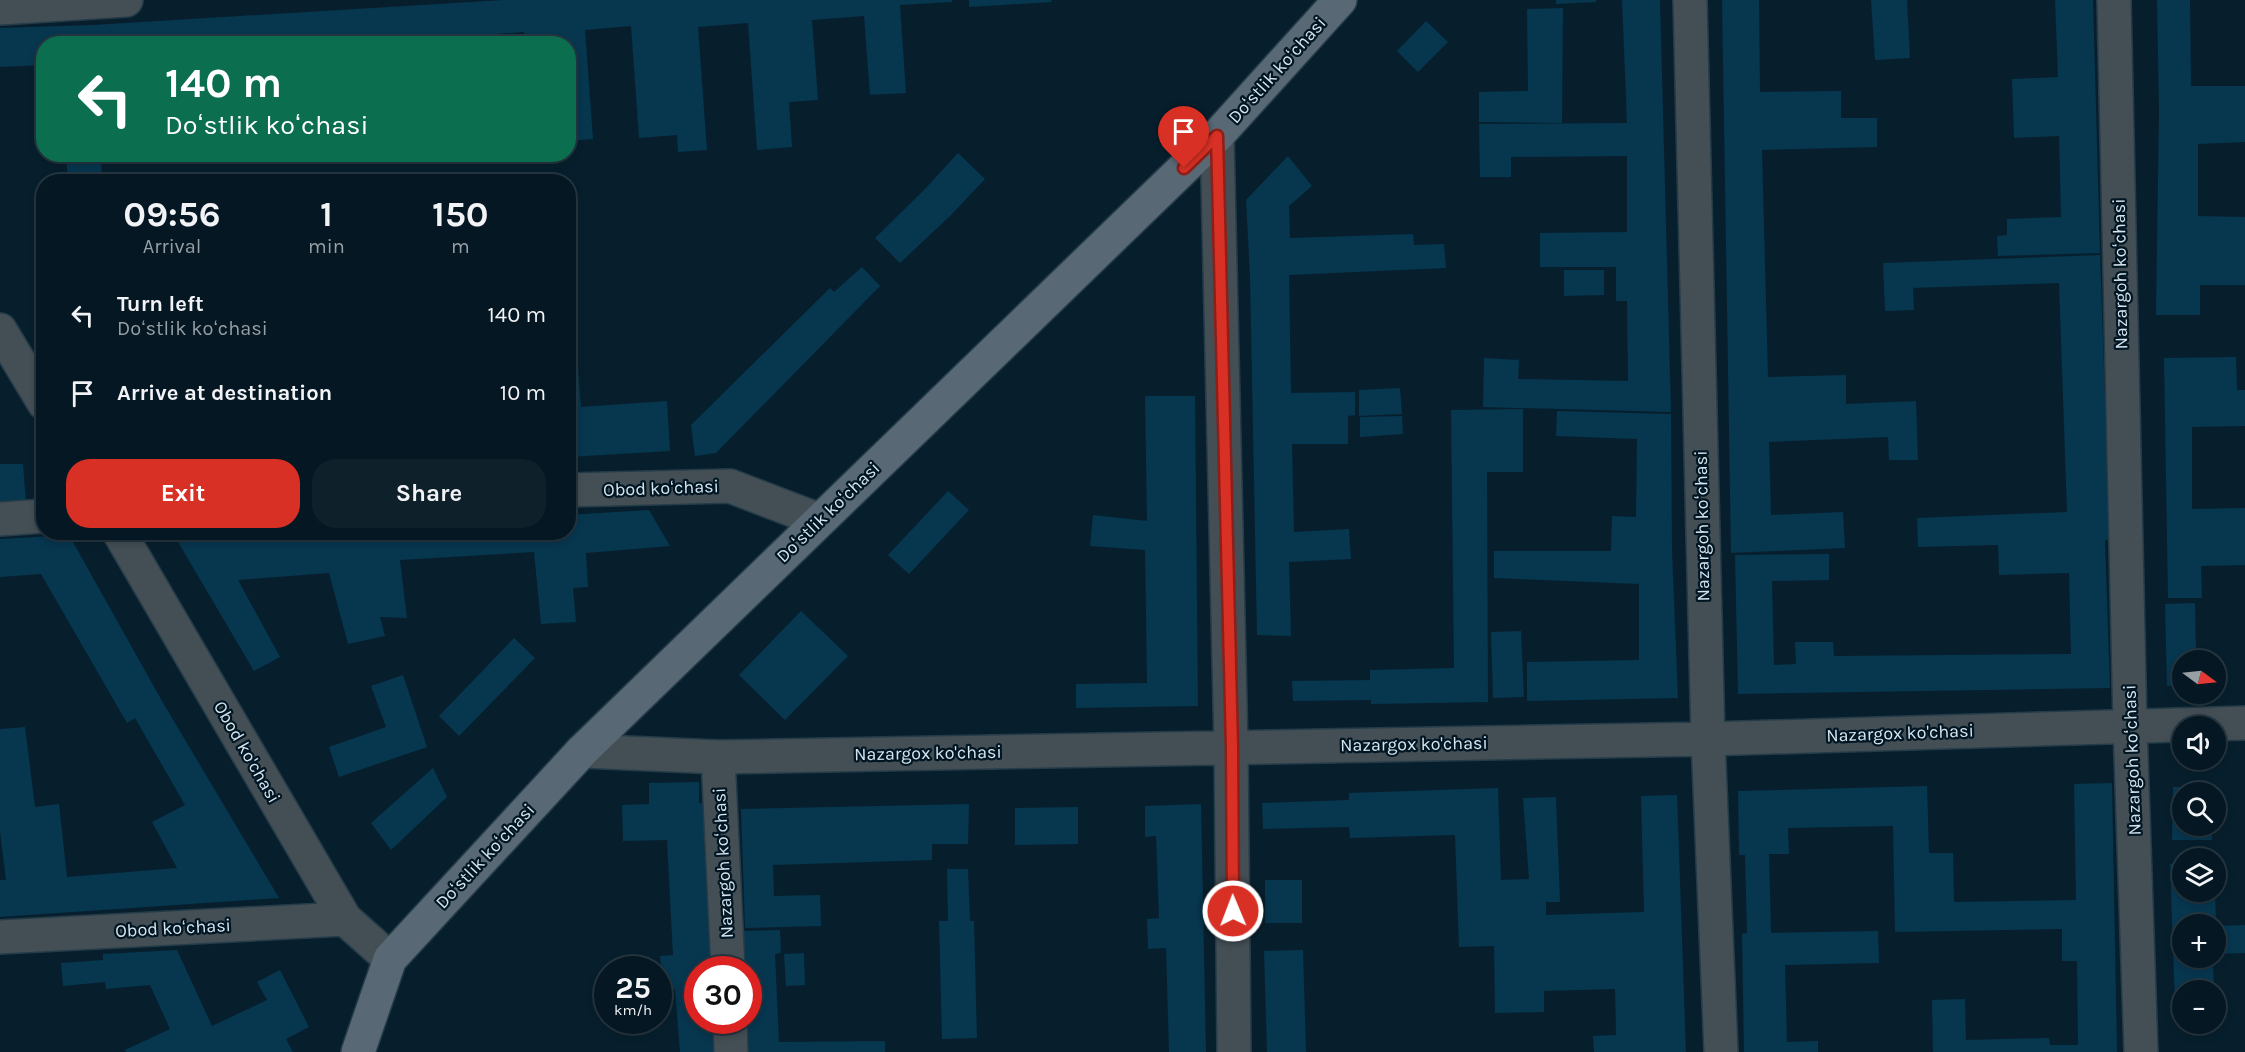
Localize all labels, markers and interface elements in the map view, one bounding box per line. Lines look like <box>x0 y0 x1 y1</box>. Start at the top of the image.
street label: Doʻstlik koʻchasi <box>1223 12 1331 128</box>
text: 140 m <box>165 58 282 108</box>
icon: left <box>66 60 144 138</box>
pin <box>1158 106 1209 168</box>
text: Doʻstlik koʻchasi <box>165 109 368 141</box>
icon: arrive <box>1167 115 1200 148</box>
text: 09:56 <box>123 193 221 235</box>
text: 1 <box>320 193 333 235</box>
text: 150 <box>432 193 489 235</box>
street label: Nazargoh koʻchasi <box>2108 198 2132 350</box>
text: Arrival <box>143 235 201 258</box>
text: min <box>308 235 345 258</box>
text: m <box>451 235 470 258</box>
text: Turn left <box>117 291 204 317</box>
icon: left <box>66 299 99 332</box>
text: 140 m <box>488 302 546 328</box>
text: Doʻstlik koʻchasi <box>117 317 268 340</box>
icon: arrive <box>66 377 99 410</box>
text: Arrive at destination <box>117 380 332 406</box>
text: 10 m <box>500 380 546 406</box>
street label: Nazargoh koʻchasi <box>1690 450 1714 602</box>
street label: Doʻstlik koʻchasi <box>772 457 884 567</box>
button: Exit <box>66 459 300 528</box>
button: Share <box>312 459 546 528</box>
street label: Obod koʻchasi <box>603 475 719 501</box>
north arrow <box>2172 650 2226 704</box>
map controls <box>2172 650 2226 1034</box>
street label: Nazargoh koʻchasi <box>2118 684 2146 836</box>
street label: Obod ko'chasi <box>209 697 285 807</box>
button: sound <box>2172 716 2226 770</box>
street label: Nazargox ko'chasi <box>1826 719 1974 747</box>
street label: Nazargox ko'chasi <box>1340 732 1488 756</box>
street label: Nazargox ko'chasi <box>854 741 1002 765</box>
button: search <box>2172 782 2226 836</box>
street label: Nazargoh koʻchasi <box>708 787 738 939</box>
street label: Doʻstlik koʻchasi <box>431 799 539 913</box>
button: layers <box>2172 848 2226 902</box>
position arrow <box>1201 879 1265 943</box>
street label: Obod koʻchasi <box>115 914 231 942</box>
button: + <box>2172 914 2226 968</box>
speed limit sign: 30 <box>684 956 762 1034</box>
text: 25 <box>615 970 651 1006</box>
button: − <box>2172 980 2226 1034</box>
text: km/h <box>614 1001 652 1019</box>

